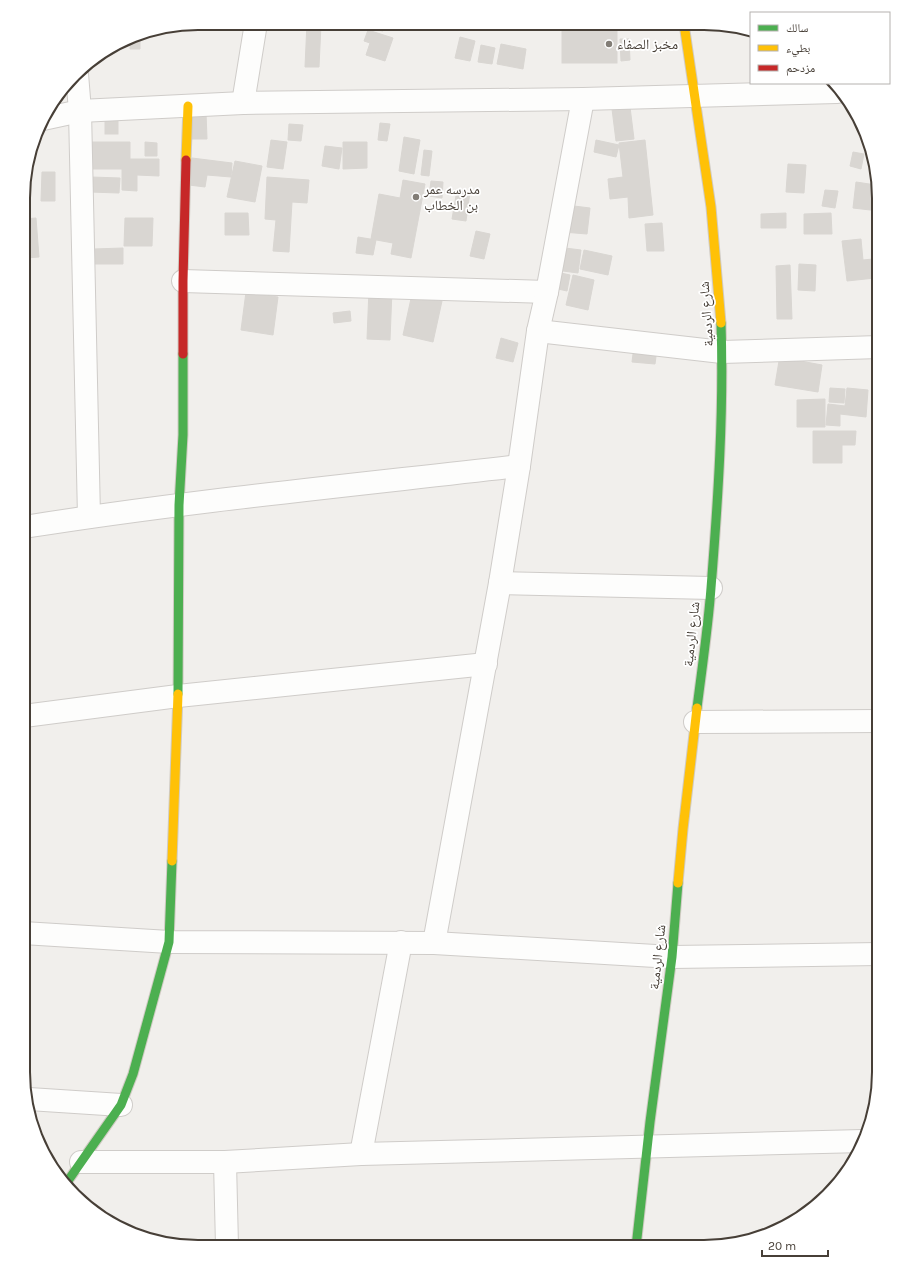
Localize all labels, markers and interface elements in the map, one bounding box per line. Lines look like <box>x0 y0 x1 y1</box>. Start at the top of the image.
legend <box>750 12 890 84</box>
text: سالك <box>786 21 808 35</box>
place label: مخبز الصفاء <box>617 36 678 53</box>
marker: مخبز الصفاء <box>604 39 614 49</box>
text: بطيء <box>786 41 810 58</box>
text: مزدحم <box>786 61 815 76</box>
place label: مدرسه عمر بن الخطاب <box>423 181 480 214</box>
marker: مدرسه عمر بن الخطاب <box>411 192 421 202</box>
street label: شارع الردمية <box>696 281 718 347</box>
street label: شارع الردمية <box>680 601 704 668</box>
street label: شارع الردمية <box>646 924 670 991</box>
scale bar <box>762 1232 828 1258</box>
text: 20 m <box>768 1239 796 1253</box>

